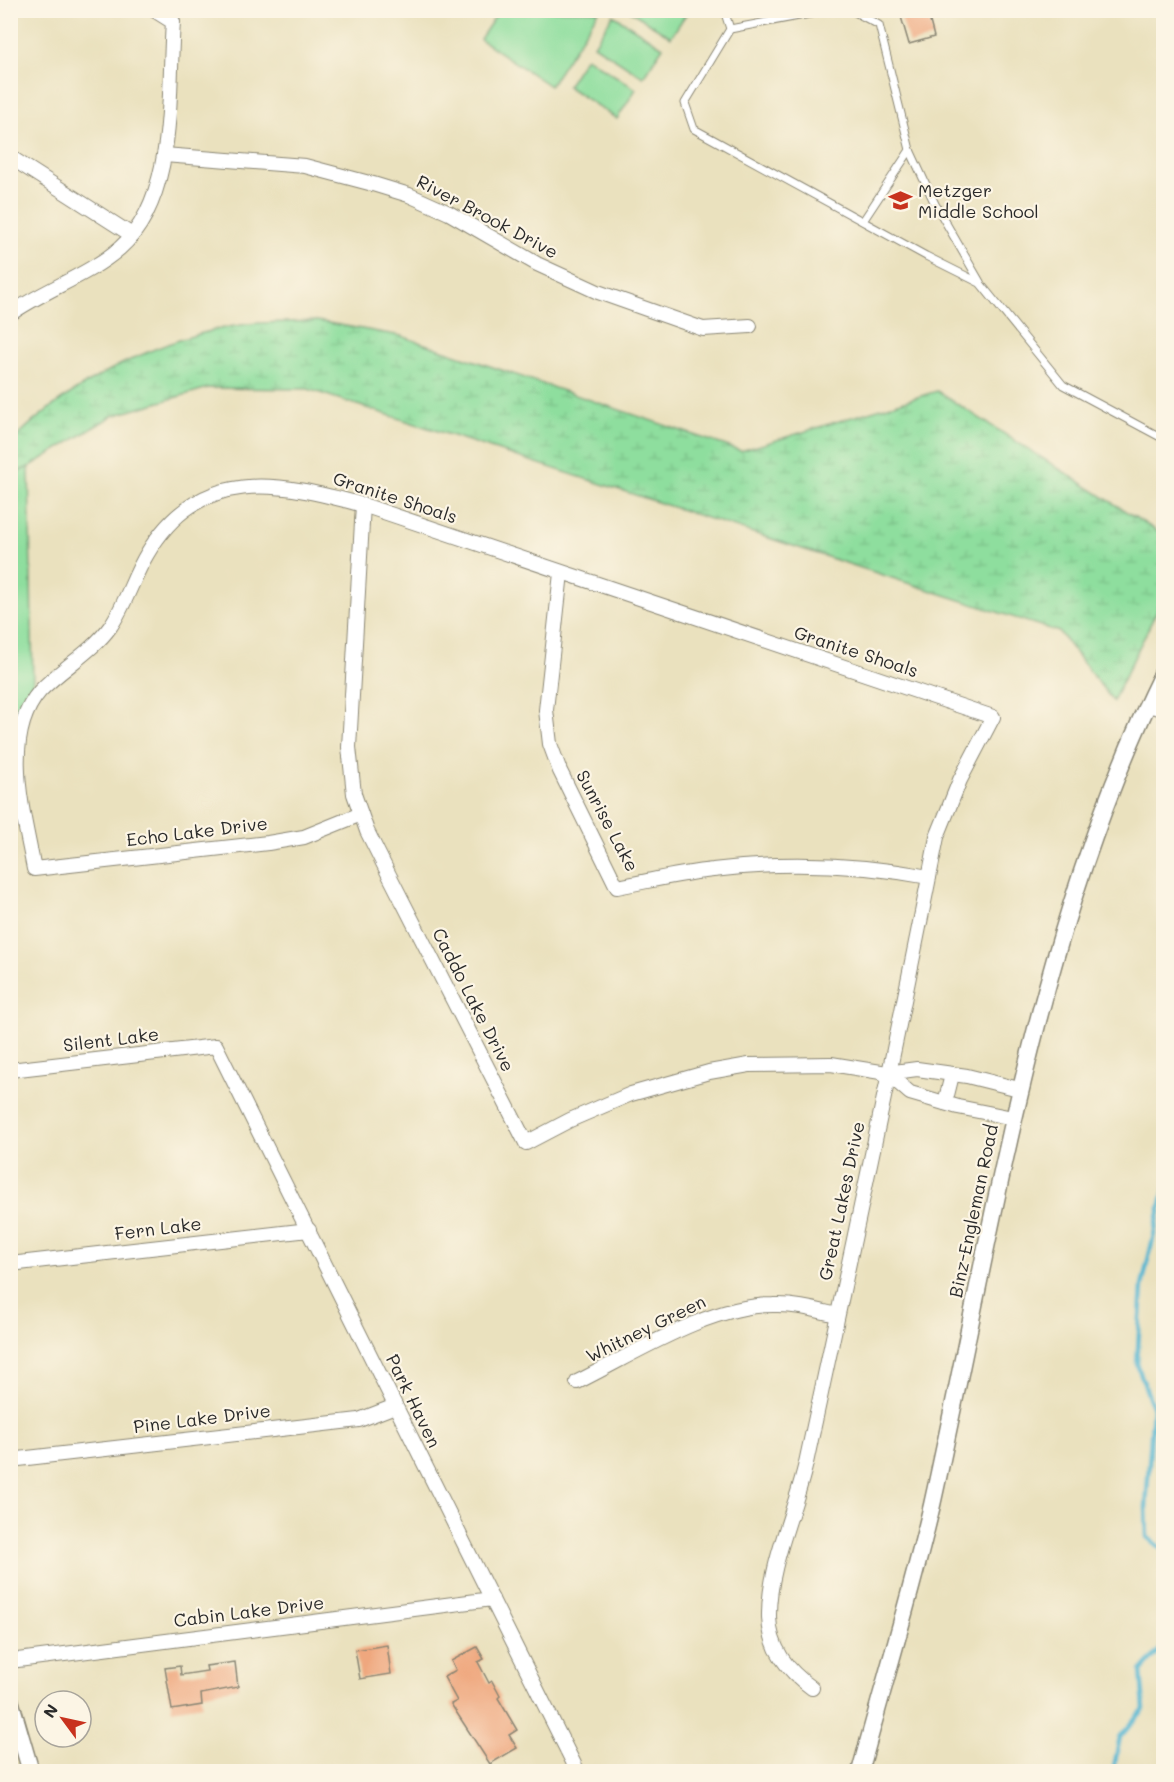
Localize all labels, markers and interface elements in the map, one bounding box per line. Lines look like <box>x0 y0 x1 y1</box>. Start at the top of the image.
street label: River Brook Drive <box>413 169 562 264</box>
place label: Metzger Middle School <box>918 178 1039 223</box>
school or university icon: Metzger Middle School <box>887 188 913 214</box>
street label: Granite Shoals <box>330 466 461 528</box>
street label: Granite Shoals <box>791 620 922 682</box>
street label: Sunrise Lake <box>571 766 645 875</box>
street label: Echo Lake Drive <box>125 810 269 852</box>
street label: Caddo Lake Drive <box>427 924 520 1075</box>
street label: Silent Lake <box>62 1021 160 1057</box>
street label: Great Lakes Drive <box>812 1119 870 1282</box>
street label: Binz-Engleman Road <box>943 1122 1003 1300</box>
street label: Fern Lake <box>113 1211 203 1245</box>
street label: Whitney Green <box>582 1289 709 1367</box>
street label: Park Haven <box>381 1350 447 1451</box>
street label: Pine Lake Drive <box>132 1398 272 1438</box>
street label: Cabin Lake Drive <box>172 1590 326 1632</box>
north arrow <box>33 1689 93 1749</box>
text: N <box>38 1700 62 1721</box>

